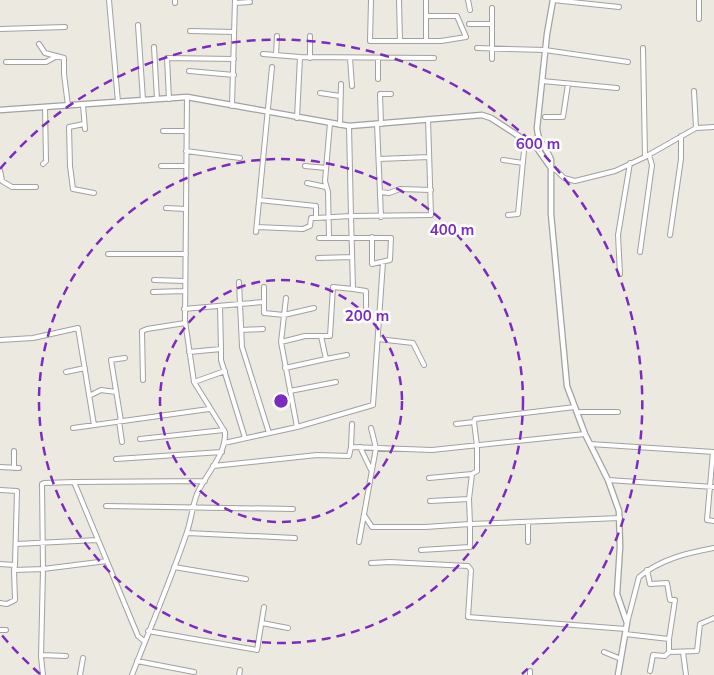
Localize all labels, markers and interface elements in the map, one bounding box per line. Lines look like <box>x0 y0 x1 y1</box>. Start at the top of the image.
text: 600 m <box>516 134 560 153</box>
text: 400 m <box>430 220 474 239</box>
text: 200 m <box>345 306 389 325</box>
centre of rings <box>272 392 290 410</box>

